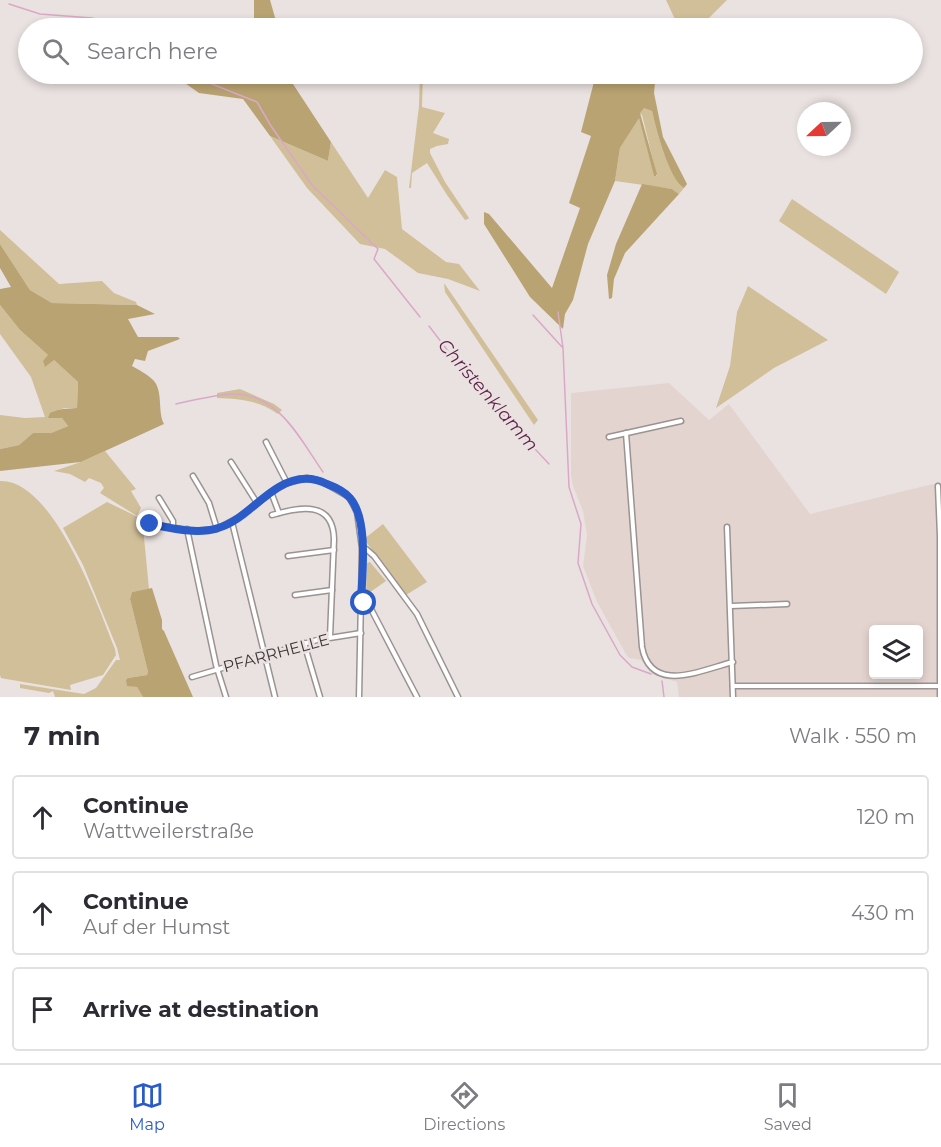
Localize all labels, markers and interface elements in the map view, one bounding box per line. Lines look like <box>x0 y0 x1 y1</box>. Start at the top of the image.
search box <box>18 18 923 84</box>
icon: search <box>39 35 72 68</box>
text: Search here <box>87 38 218 65</box>
north arrow <box>797 102 851 156</box>
water label: Christenklamm <box>433 334 543 456</box>
route end <box>136 510 162 536</box>
route start <box>350 589 376 615</box>
map controls <box>869 625 923 679</box>
button: layers <box>869 625 923 679</box>
street label: PFARRHELLE <box>221 630 331 676</box>
text: 7 min <box>24 720 101 752</box>
text: Walk · 550 m <box>789 724 917 748</box>
text: Continue <box>83 792 189 819</box>
icon: ahead <box>26 801 59 834</box>
text: 120 m <box>857 805 915 829</box>
text: Wattweilerstraße <box>83 819 254 843</box>
text: Continue <box>83 888 189 915</box>
icon: ahead <box>26 897 59 930</box>
text: 430 m <box>851 901 915 925</box>
text: Auf der Humst <box>83 915 230 939</box>
icon: arrive <box>26 993 59 1026</box>
text: Arrive at destination <box>83 996 319 1023</box>
tab: Map <box>129 1079 165 1134</box>
tab: Directions <box>423 1079 505 1134</box>
tab: Saved <box>764 1079 812 1134</box>

